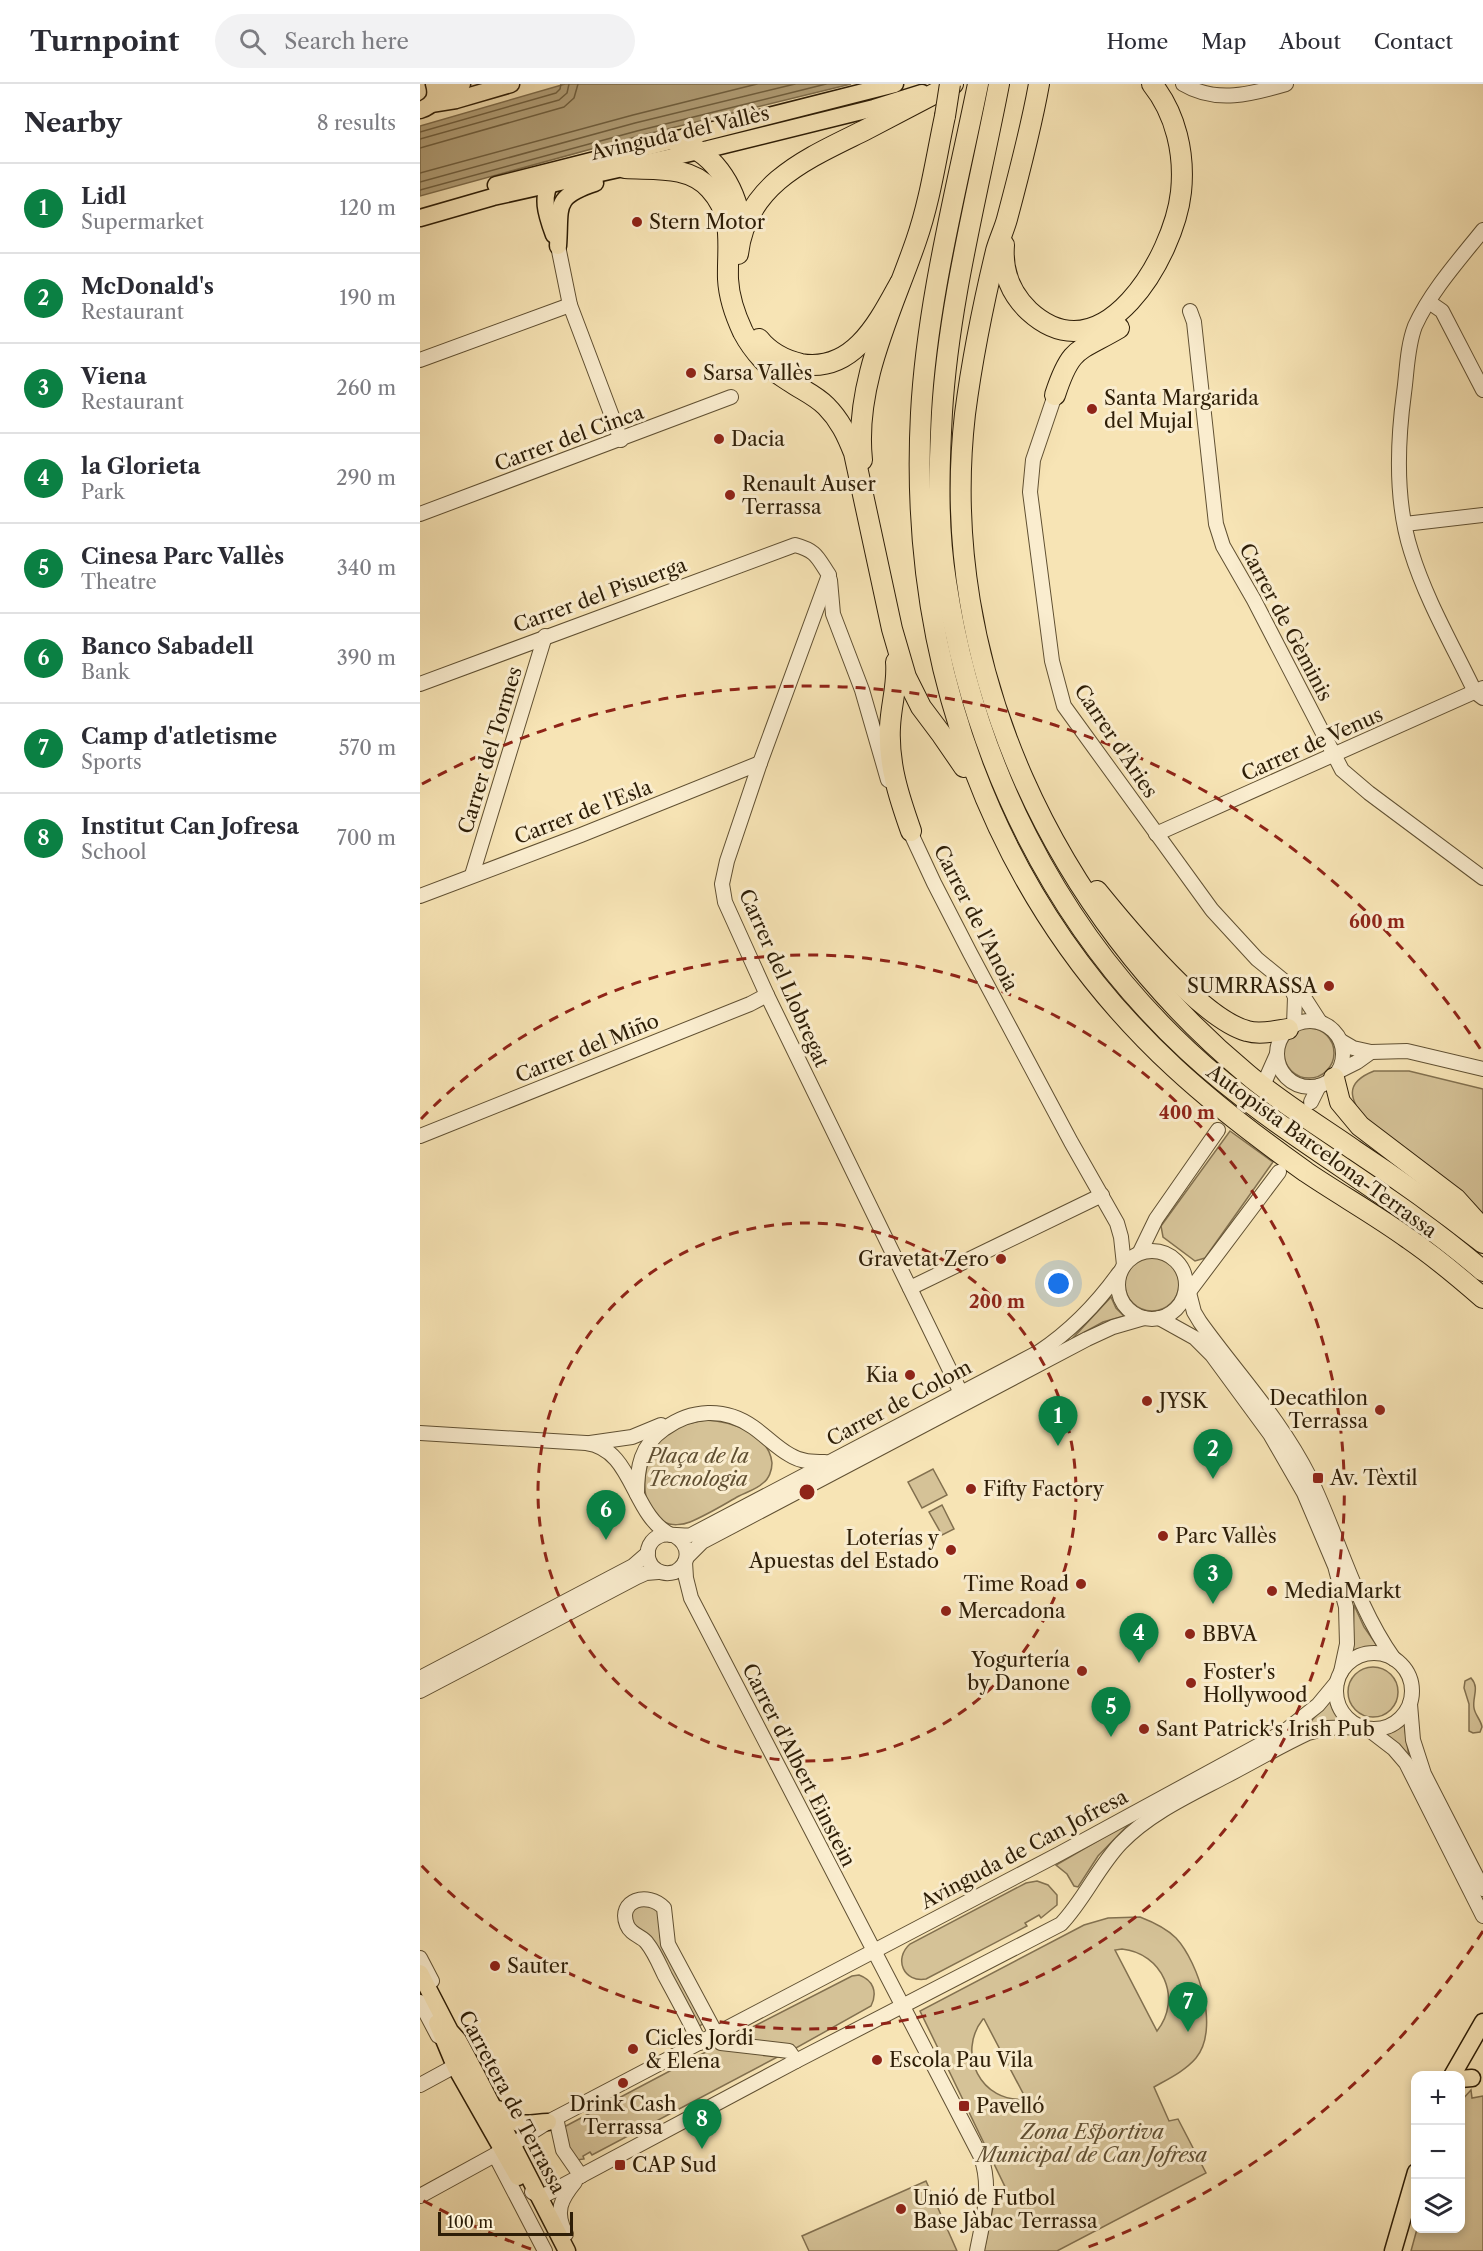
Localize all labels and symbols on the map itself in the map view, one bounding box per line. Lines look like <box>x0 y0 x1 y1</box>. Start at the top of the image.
street label: Avinguda del Vallès <box>587 101 772 165</box>
place label: Stern Motor <box>649 210 766 234</box>
marker: Stern Motor <box>630 215 644 229</box>
place label: Sarsa Vallès <box>703 361 812 385</box>
marker: Sarsa Vallès <box>684 366 698 380</box>
place label: Santa Margarida del Mujal <box>1104 386 1259 433</box>
street label: Carrer del Cinca <box>491 400 647 476</box>
marker: Santa Margarida del Mujal <box>1085 402 1099 416</box>
place label: Dacia <box>731 427 785 451</box>
marker: Dacia <box>712 432 726 446</box>
place label: Renault Auser Terrassa <box>742 472 876 519</box>
marker: Renault Auser Terrassa <box>723 488 737 502</box>
street label: Carrer de Gèminis <box>1234 539 1338 705</box>
street label: Carrer del Pisuerga <box>510 552 690 638</box>
street label: Carrer del Tormes <box>453 664 527 836</box>
street label: Carrer d'Àries <box>1069 679 1164 802</box>
street label: Carrer de Venus <box>1237 702 1387 786</box>
street label: Carrer de l'Esla <box>511 775 655 849</box>
street label: Carrer de l'Anoia <box>929 841 1023 996</box>
street label: Carrer del Llobregat <box>734 885 834 1071</box>
text: 600 m <box>1349 911 1405 933</box>
place label: SUMRRASSA <box>1187 974 1318 998</box>
marker: SUMRRASSA <box>1322 979 1336 993</box>
street label: Carrer del Miño <box>512 1008 662 1088</box>
street label: Autopista Barcelona-Terrassa <box>1201 1059 1442 1243</box>
text: 400 m <box>1159 1102 1215 1124</box>
place label: Gravetat Zero <box>858 1247 989 1271</box>
marker: Gravetat Zero <box>994 1252 1008 1266</box>
your location <box>1044 1269 1073 1298</box>
text: 200 m <box>969 1291 1025 1313</box>
street label: Carrer de Colom <box>823 1355 976 1451</box>
place label: Kia <box>866 1363 898 1387</box>
marker: Kia <box>903 1368 917 1382</box>
place label: Decathlon Terrassa <box>1269 1386 1368 1433</box>
place label: JYSK <box>1156 1389 1209 1413</box>
marker: JYSK <box>1140 1394 1154 1408</box>
pin: 1 <box>1038 1396 1078 1446</box>
marker: Decathlon Terrassa <box>1373 1403 1387 1417</box>
pin: 2 <box>1194 1430 1232 1479</box>
park label: Plaça de la Tecnologia <box>645 1444 749 1491</box>
place label: Av. Tèxtil <box>1329 1466 1418 1490</box>
marker: Av. Tèxtil <box>1311 1471 1325 1485</box>
place label: Fifty Factory <box>983 1477 1105 1501</box>
centre of rings <box>797 1482 817 1502</box>
marker: Fifty Factory <box>964 1482 978 1496</box>
pin: 6 <box>586 1490 626 1540</box>
place label: Parc Vallès <box>1175 1524 1277 1548</box>
place label: Loterías y Apuestas del Estado <box>748 1526 940 1573</box>
marker: Parc Vallès <box>1156 1529 1170 1543</box>
marker: Loterías y Apuestas del Estado <box>944 1543 958 1557</box>
pin: 3 <box>1194 1554 1232 1604</box>
place label: Time Road <box>964 1572 1069 1596</box>
marker: Time Road <box>1074 1577 1088 1591</box>
place label: MediaMarkt <box>1284 1579 1401 1603</box>
marker: MediaMarkt <box>1265 1584 1279 1598</box>
place label: Mercadona <box>958 1599 1066 1623</box>
marker: Mercadona <box>939 1604 953 1618</box>
pin: 4 <box>1120 1614 1158 1663</box>
place label: BBVA <box>1202 1622 1258 1646</box>
marker: BBVA <box>1183 1627 1197 1641</box>
place label: Yogurtería by Danone <box>967 1648 1070 1695</box>
street label: Carrer d'Albert Einstein <box>737 1659 861 1871</box>
place label: Foster's Hollywood <box>1203 1660 1308 1707</box>
marker: Yogurtería by Danone <box>1075 1664 1089 1678</box>
marker: Foster's Hollywood <box>1184 1676 1198 1690</box>
pin: 5 <box>1092 1688 1130 1737</box>
place label: Sant Patrick's Irish Pub <box>1156 1717 1375 1741</box>
marker: Sant Patrick's Irish Pub <box>1137 1722 1151 1736</box>
street label: Avinguda de Can Jofresa <box>916 1784 1132 1914</box>
place label: Sauter <box>507 1954 569 1978</box>
marker: Sauter <box>488 1959 502 1973</box>
pin: 7 <box>1168 1982 1208 2032</box>
street label: Carretera de Terrassa <box>454 2006 571 2198</box>
place label: Cicles Jordi & Elena <box>645 2026 754 2073</box>
marker: Cicles Jordi & Elena <box>626 2042 640 2056</box>
place label: Escola Pau Vila <box>889 2048 1034 2072</box>
marker: Escola Pau Vila <box>870 2053 884 2067</box>
marker: Drink Cash Terrassa <box>616 2076 630 2090</box>
place label: Drink Cash Terrassa <box>570 2092 677 2139</box>
place label: Pavelló <box>976 2094 1045 2118</box>
marker: Pavelló <box>957 2099 971 2113</box>
pin: 8 <box>682 2100 722 2149</box>
park label: Zona Esportiva Municipal de Can Jofresa <box>975 2120 1207 2167</box>
place label: CAP Sud <box>632 2153 717 2177</box>
marker: CAP Sud <box>613 2158 627 2172</box>
place label: Unió de Futbol Base Jàbac Terrassa <box>913 2186 1098 2233</box>
marker: Unió de Futbol Base Jàbac Terrassa <box>894 2202 908 2216</box>
scale bar <box>438 2209 573 2236</box>

